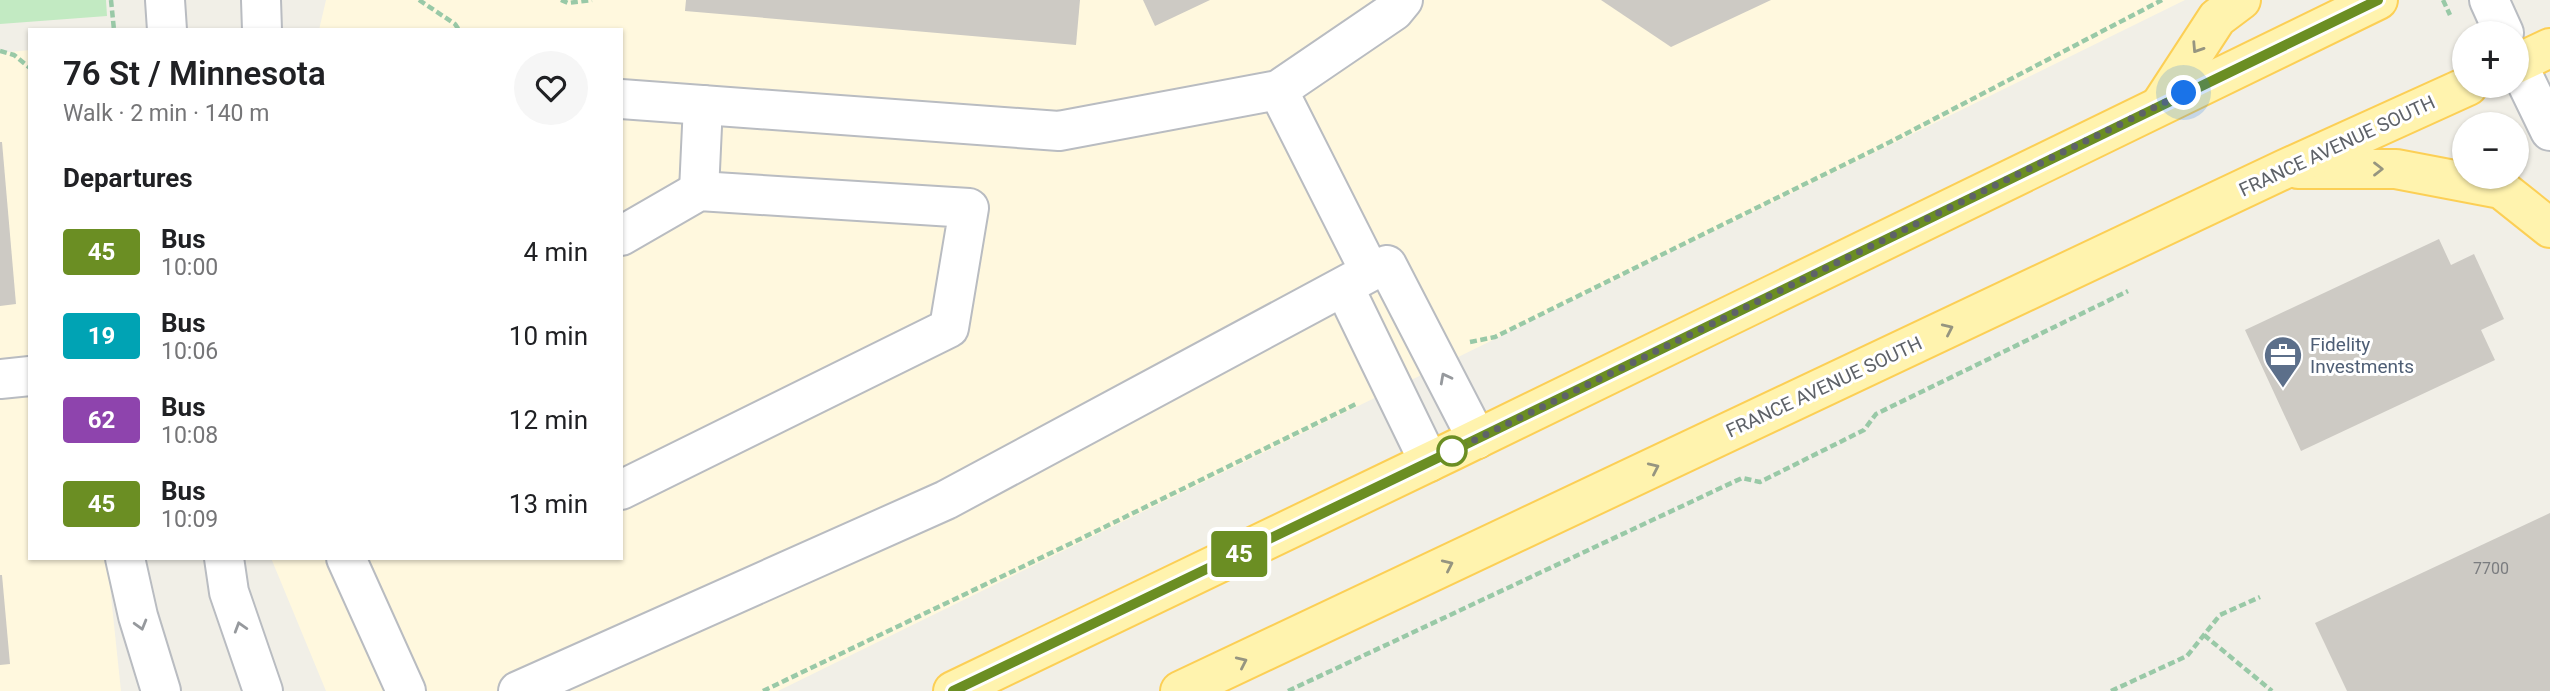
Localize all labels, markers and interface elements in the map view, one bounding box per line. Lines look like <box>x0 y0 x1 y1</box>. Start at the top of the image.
map controls <box>2452 21 2529 189</box>
button: + <box>2452 21 2529 98</box>
one-way arrow <box>2193 40 2205 53</box>
button: heart <box>514 51 588 125</box>
text: 76 St / Minnesota <box>63 54 326 93</box>
your location <box>2166 75 2201 110</box>
street label: FRANCE AVENUE SOUTH <box>2235 90 2439 202</box>
text: Walk · 2 min · 140 m <box>63 100 269 127</box>
button: − <box>2452 112 2529 189</box>
one-way arrow <box>2373 161 2384 177</box>
text: Departures <box>63 163 193 193</box>
text: Bus <box>161 224 206 254</box>
text: 4 min <box>523 237 588 267</box>
text: 45 <box>88 238 115 266</box>
text: 10:00 <box>161 254 218 281</box>
text: Bus <box>161 308 206 338</box>
text: 10 min <box>509 321 588 351</box>
text: 19 <box>88 322 115 350</box>
one-way arrow <box>1941 323 1953 337</box>
street label: FRANCE AVENUE SOUTH <box>1722 331 1926 443</box>
place label: Fidelity Investments <box>2310 333 2414 378</box>
office icon: Fidelity Investments <box>2262 334 2304 389</box>
text: 10:06 <box>161 338 218 365</box>
one-way arrow <box>1440 373 1454 385</box>
text: Bus <box>161 392 206 422</box>
text: 12 min <box>509 405 588 435</box>
text: 62 <box>88 406 115 434</box>
text: 10:08 <box>161 422 218 449</box>
unlabelled marker <box>1437 436 1467 466</box>
one-way arrow <box>1647 462 1659 476</box>
text: Bus <box>161 476 206 506</box>
text: 13 min <box>509 489 588 519</box>
text: 45 <box>88 490 115 518</box>
text: 10:09 <box>161 506 218 533</box>
line badge: 45 <box>1208 531 1270 577</box>
text: 45 <box>1225 540 1253 568</box>
one-way arrow <box>1441 559 1453 573</box>
house number: 7700 <box>2473 559 2509 578</box>
one-way arrow <box>133 619 147 631</box>
one-way arrow <box>234 621 248 634</box>
one-way arrow <box>1235 656 1247 670</box>

